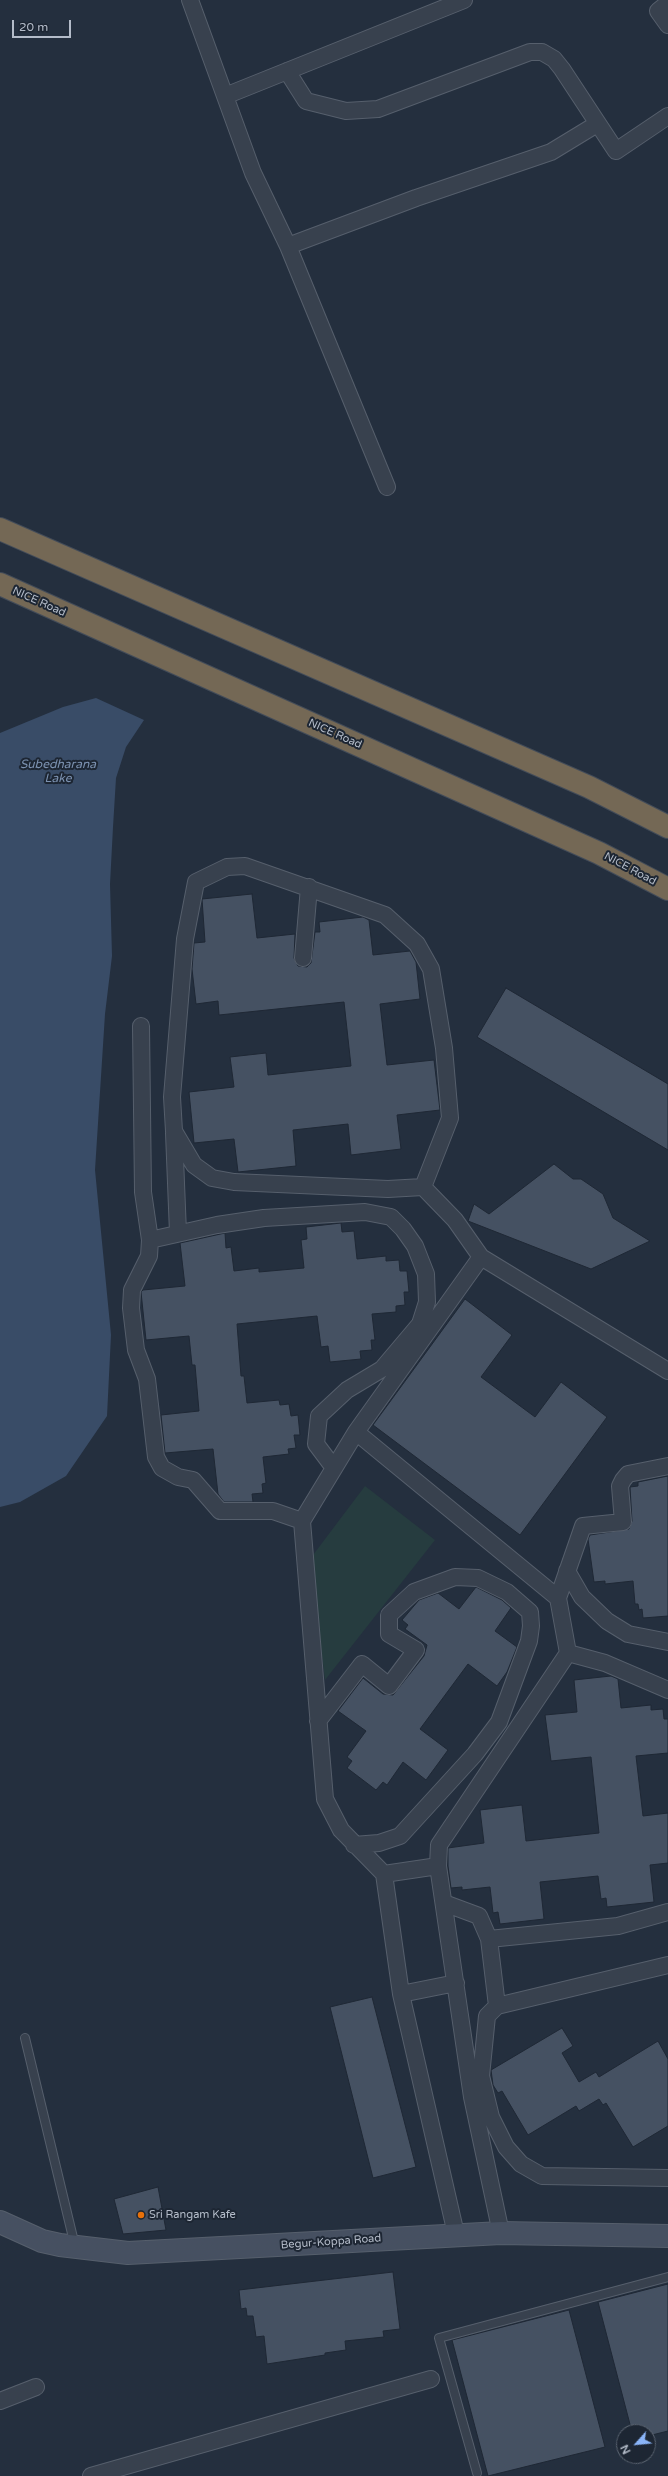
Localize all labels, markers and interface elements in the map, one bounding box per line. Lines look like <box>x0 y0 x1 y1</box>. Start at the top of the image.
scale bar <box>14 12 73 38</box>
text: 20 m <box>19 20 48 34</box>
street label: NICE Road <box>10 584 68 620</box>
street label: NICE Road <box>306 716 364 752</box>
water label: Subedharana Lake <box>20 758 96 786</box>
street label: NICE Road <box>602 850 658 888</box>
place label: Sri Rangam Kafe <box>149 2208 236 2222</box>
marker: Sri Rangam Kafe <box>136 2210 146 2220</box>
street label: Begur-Koppa Road <box>280 2232 382 2252</box>
north arrow <box>616 2424 656 2464</box>
text: N <box>618 2442 634 2456</box>

